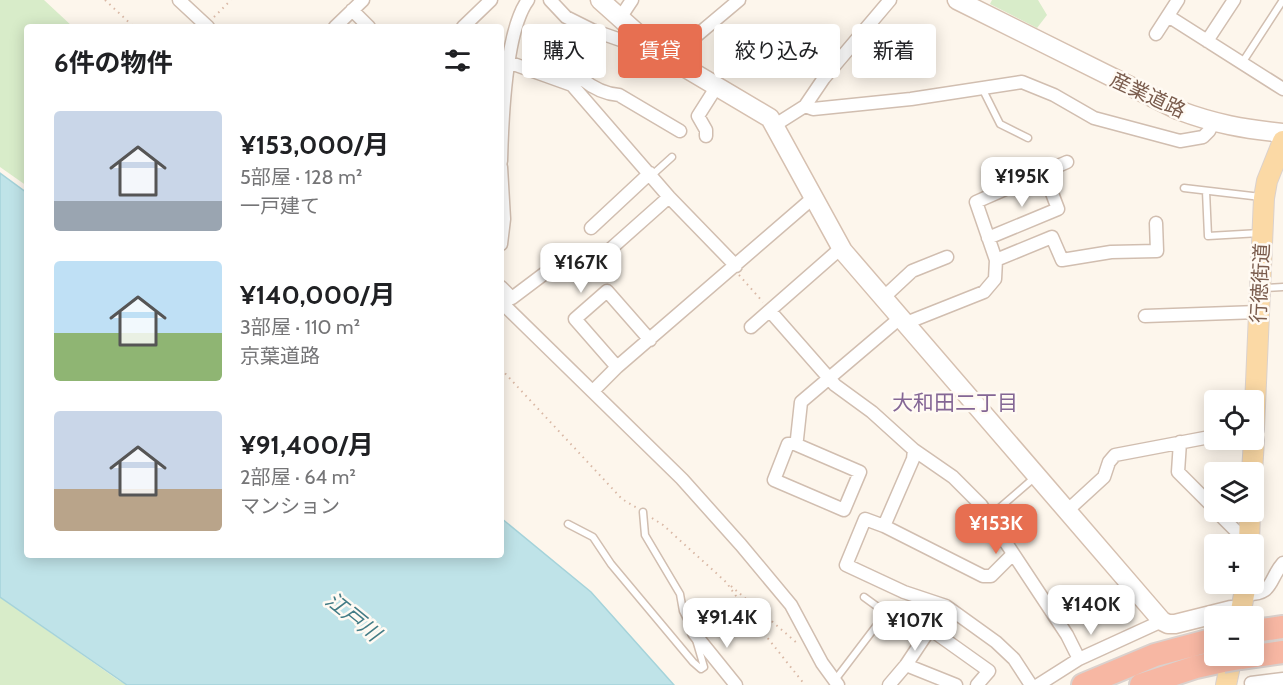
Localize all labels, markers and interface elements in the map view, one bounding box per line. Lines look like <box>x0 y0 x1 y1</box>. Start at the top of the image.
chip: 購入 <box>522 24 606 78</box>
chip: 賃貸 <box>618 24 702 78</box>
chip: 絞り込み <box>714 24 840 78</box>
chip: 新着 <box>852 24 936 78</box>
icon: filters <box>441 44 474 77</box>
text: 6件の物件 <box>54 47 173 79</box>
street label: 産業道路 <box>1107 67 1189 123</box>
text: ¥153,000/月 <box>240 129 389 161</box>
icon: home <box>102 135 174 207</box>
pin: ¥195K <box>980 157 1064 208</box>
text: ¥195K <box>995 164 1049 188</box>
text: 5部屋 · 128 m² <box>240 165 362 189</box>
text: 一戸建て <box>240 194 320 218</box>
street label: 行徳街道 <box>1246 242 1274 324</box>
pin: ¥167K <box>539 243 623 294</box>
text: ¥167K <box>554 250 608 274</box>
text: ¥140,000/月 <box>240 279 395 311</box>
icon: home <box>102 285 174 357</box>
text: 3部屋 · 110 m² <box>240 315 360 339</box>
text: 京葉道路 <box>240 344 320 368</box>
district label: 大和田二丁目 <box>892 390 1018 415</box>
map controls <box>1204 390 1264 666</box>
button: locate <box>1204 390 1264 450</box>
text: ¥91,400/月 <box>240 429 374 461</box>
icon: home <box>102 435 174 507</box>
button: layers <box>1204 462 1264 522</box>
text: 2部屋 · 64 m² <box>240 465 356 489</box>
text: マンション <box>240 494 340 518</box>
pin: ¥153K <box>954 504 1038 555</box>
text: ¥153K <box>969 511 1023 535</box>
button: + <box>1204 534 1264 594</box>
pin: ¥140K <box>1049 585 1133 636</box>
water label: 江戸川 <box>321 587 387 647</box>
text: ¥140K <box>1062 592 1120 616</box>
pin: ¥91.4K <box>678 598 776 649</box>
pin: ¥107K <box>873 601 957 652</box>
text: ¥91.4K <box>697 605 757 629</box>
button: − <box>1204 606 1264 666</box>
text: ¥107K <box>887 608 943 632</box>

